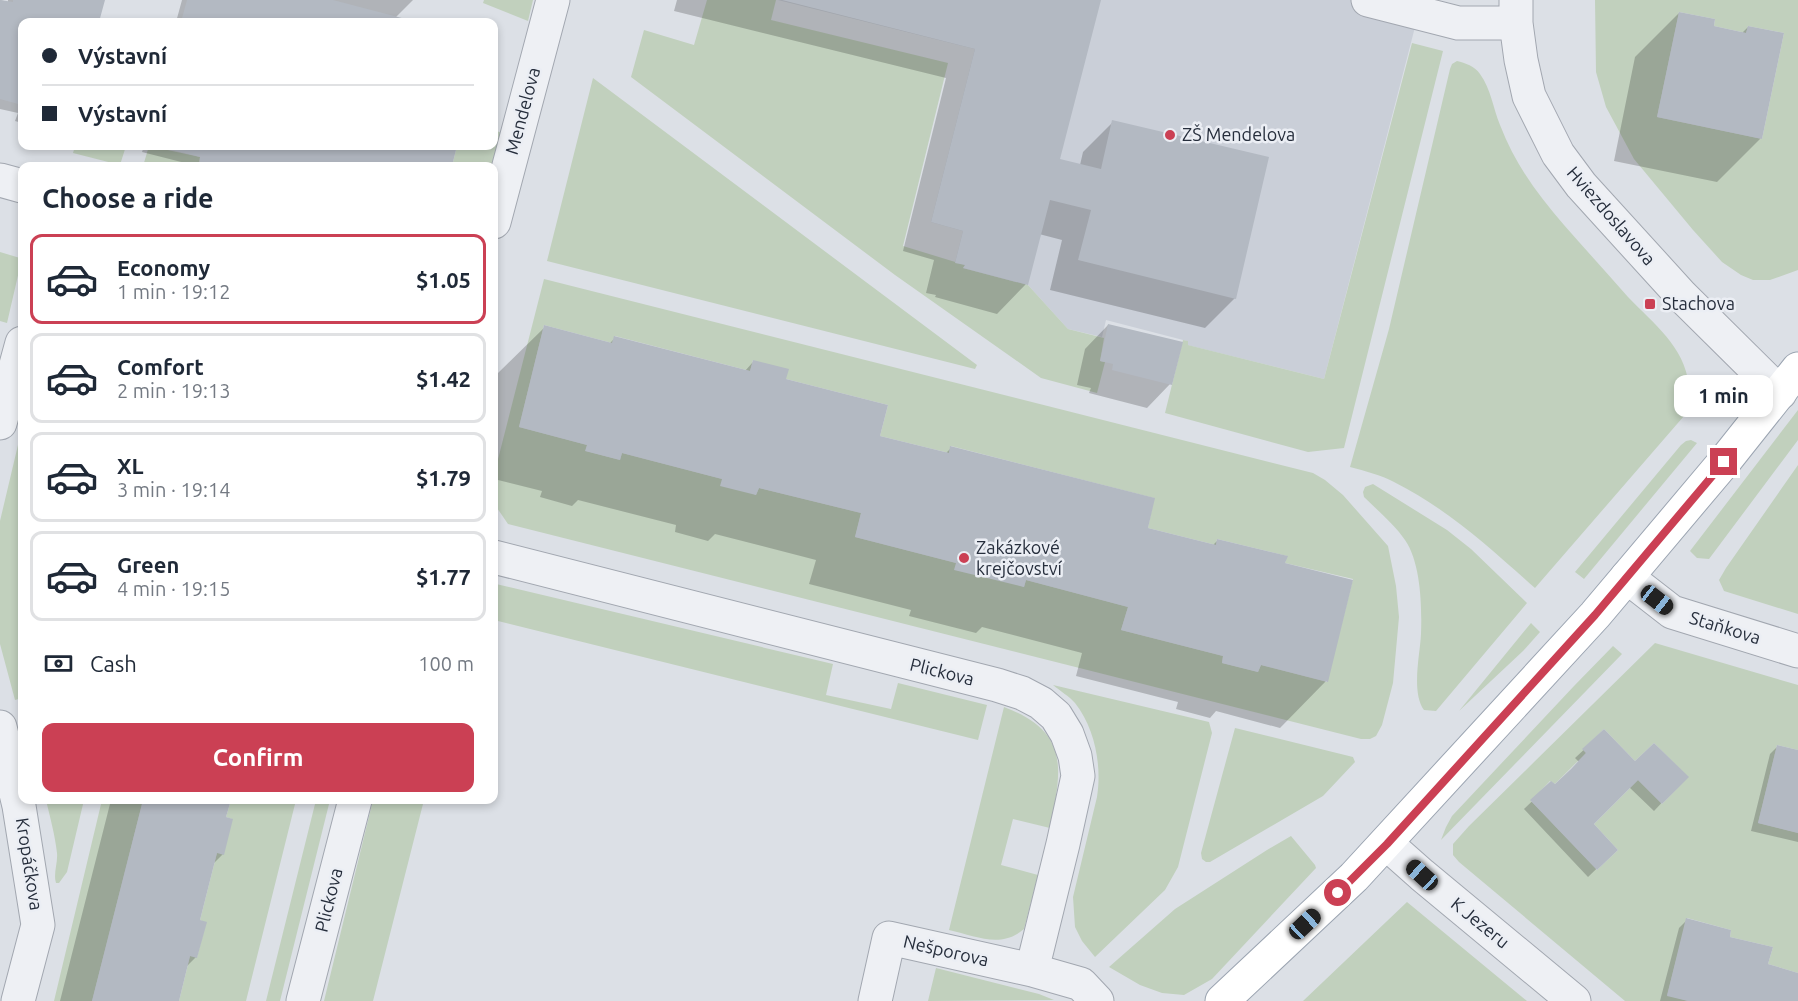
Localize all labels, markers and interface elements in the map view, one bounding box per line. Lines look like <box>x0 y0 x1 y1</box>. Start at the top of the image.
text: Výstavní <box>78 43 167 68</box>
street label: Mendelova <box>501 65 543 157</box>
text: Výstavní <box>78 101 167 126</box>
place label: ZŠ Mendelova <box>1182 123 1295 144</box>
marker: ZŠ Mendelova <box>1163 128 1177 142</box>
street label: Hviezdoslavova <box>1564 162 1660 269</box>
text: Choose a ride <box>42 183 214 213</box>
icon: car <box>45 252 99 306</box>
text: Economy <box>117 255 210 280</box>
text: $1.05 <box>416 267 471 292</box>
text: 1 min · 19:12 <box>117 280 231 303</box>
place label: Stachova <box>1662 293 1735 313</box>
marker: Stachova <box>1643 297 1657 311</box>
icon: car <box>45 351 99 405</box>
text: Comfort <box>117 354 204 379</box>
text: $1.42 <box>416 366 471 391</box>
callout: 1 min <box>1674 375 1774 417</box>
text: 2 min · 19:13 <box>117 379 231 402</box>
text: 1 min <box>1698 384 1749 407</box>
route end <box>1710 448 1737 475</box>
icon: car <box>45 450 99 504</box>
text: XL <box>117 453 144 478</box>
text: $1.79 <box>416 465 471 490</box>
text: 3 min · 19:14 <box>117 478 231 501</box>
place label: Zakázkové krejčovství <box>976 537 1062 578</box>
icon: car <box>45 549 99 603</box>
marker: Zakázkové krejčovství <box>957 551 971 565</box>
text: Green <box>117 552 179 577</box>
text: $1.77 <box>416 564 471 589</box>
text: 4 min · 19:15 <box>117 577 231 600</box>
car <box>1637 582 1677 618</box>
street label: Staňkova <box>1687 607 1763 647</box>
icon: cash <box>42 647 75 680</box>
text: Cash <box>90 651 137 676</box>
text: 100 m <box>418 652 474 675</box>
street label: Plickova <box>908 653 976 689</box>
button: Confirm <box>42 723 474 792</box>
street label: Kropáčkova <box>13 816 47 912</box>
car <box>1403 856 1441 894</box>
street label: Plickova <box>310 866 346 934</box>
route start <box>1324 879 1351 906</box>
street label: K Jezeru <box>1448 893 1514 952</box>
car <box>1286 905 1324 943</box>
street label: Nešporova <box>902 930 991 970</box>

